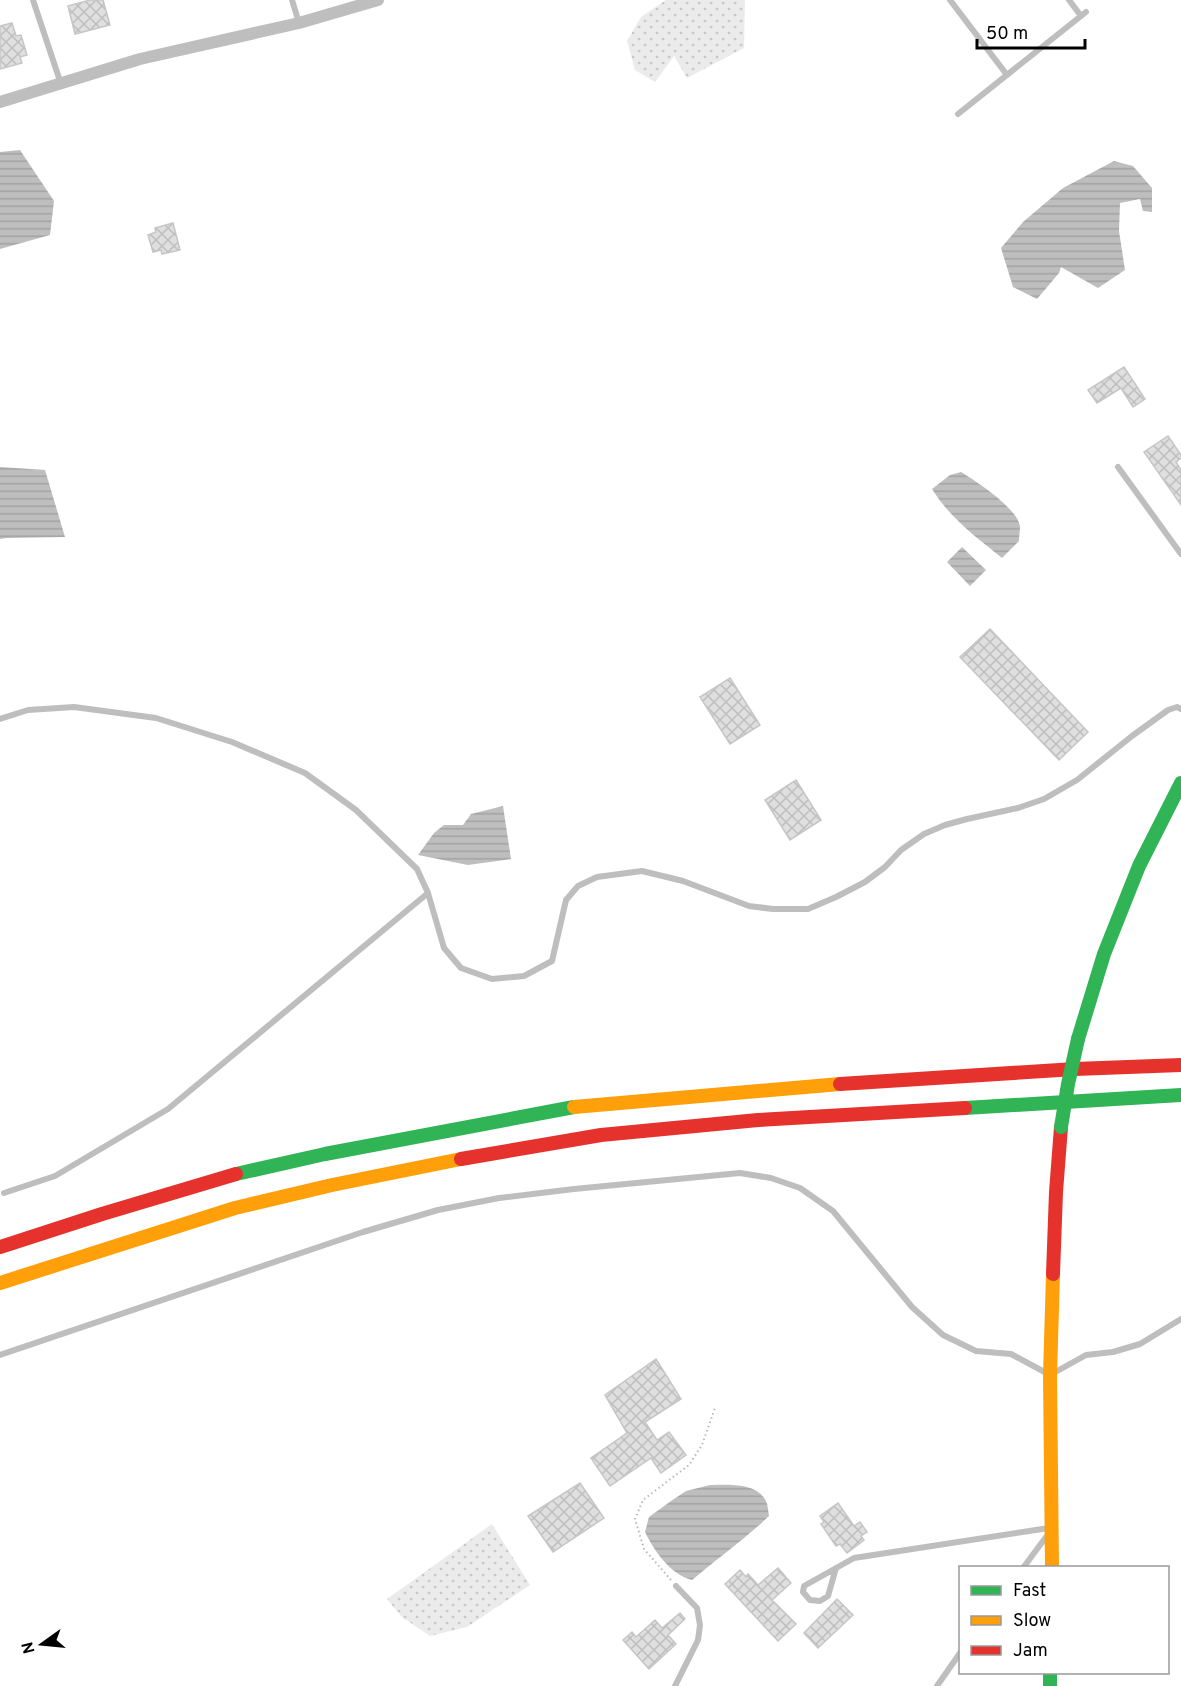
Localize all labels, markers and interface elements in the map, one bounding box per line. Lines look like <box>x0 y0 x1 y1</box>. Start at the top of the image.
scale bar <box>977 12 1085 50</box>
text: 50 m <box>986 23 1028 46</box>
legend <box>959 1566 1169 1674</box>
text: Fast <box>1013 1580 1046 1603</box>
text: Slow <box>1013 1610 1051 1633</box>
north arrow <box>12 1614 72 1674</box>
text: N <box>18 1639 41 1656</box>
text: Jam <box>1013 1640 1048 1663</box>

